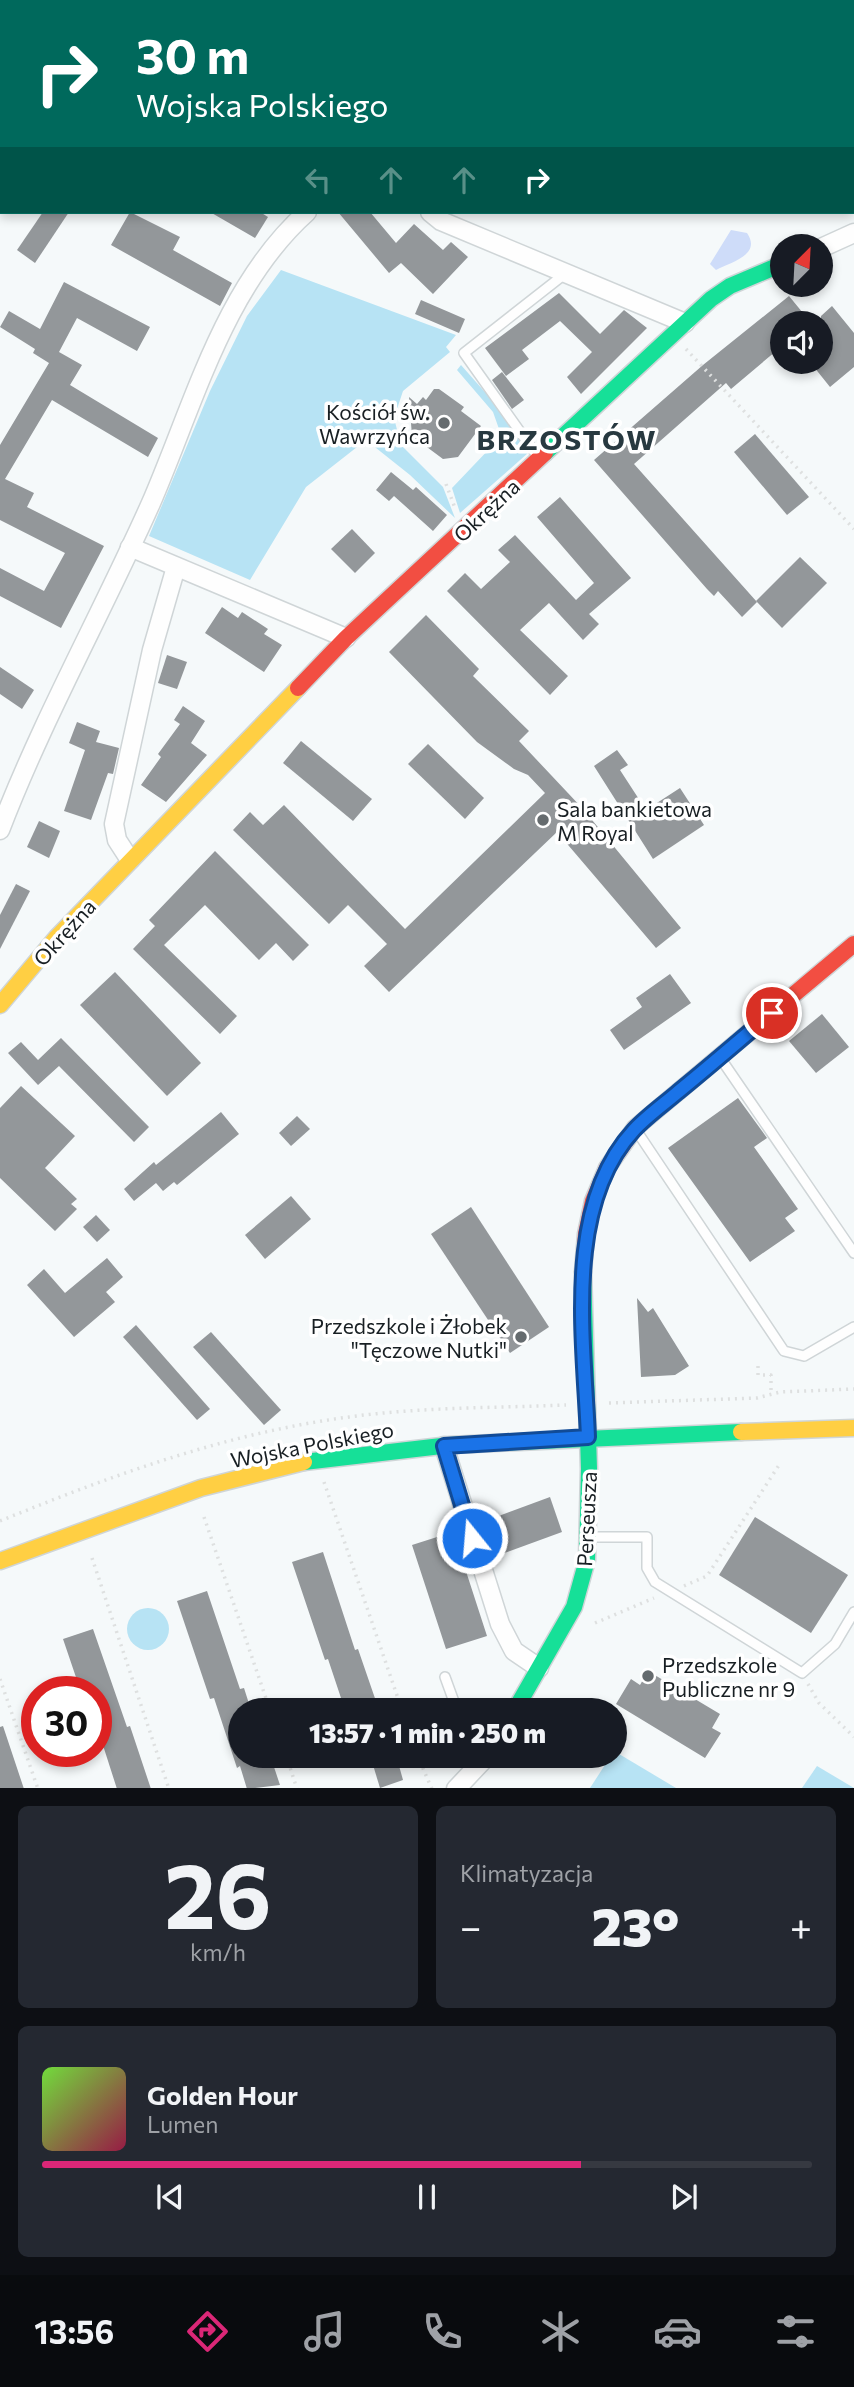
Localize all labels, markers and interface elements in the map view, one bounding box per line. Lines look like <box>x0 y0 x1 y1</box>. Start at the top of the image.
text: 30 m <box>136 24 249 84</box>
icon: right <box>21 28 112 119</box>
text: Wojska Polskiego <box>136 84 388 124</box>
icon: left <box>299 161 337 199</box>
icon: ahead <box>372 161 410 199</box>
icon: ahead <box>445 161 483 199</box>
icon: right <box>518 161 556 199</box>
north arrow <box>770 234 833 298</box>
map controls <box>770 234 833 374</box>
button: sound <box>770 311 833 374</box>
place label: Kościół św. Wawrzyńca <box>319 399 430 448</box>
marker: Kościół św. Wawrzyńca <box>436 415 452 431</box>
district label: BRZOSTÓW <box>476 422 658 456</box>
street label: Okrężna <box>448 473 524 547</box>
place label: Sala bankietowa M Royal <box>557 796 712 845</box>
marker: Sala bankietowa M Royal <box>535 812 551 828</box>
street label: Okrężna <box>28 893 100 971</box>
pin <box>742 983 802 1043</box>
icon: arrive <box>753 994 791 1032</box>
place label: Przedszkole i Żłobek "Tęczowe Nutki" <box>311 1313 507 1362</box>
marker: Przedszkole i Żłobek "Tęczowe Nutki" <box>513 1329 529 1345</box>
street label: Wojska Polskiego <box>228 1416 396 1472</box>
street label: Perseusza <box>571 1471 601 1567</box>
position arrow <box>435 1501 509 1575</box>
place label: Przedszkole Publiczne nr 9 <box>662 1652 795 1701</box>
marker: Przedszkole Publiczne nr 9 <box>640 1668 656 1684</box>
speed limit sign: 30 <box>21 1676 112 1767</box>
text: 13:57 · 1 min · 250 m <box>309 1717 546 1748</box>
text: 26 <box>164 1836 272 1948</box>
text: Klimatyzacja <box>460 1859 593 1887</box>
text: 23° <box>592 1893 679 1957</box>
text: − <box>460 1902 482 1949</box>
text: + <box>790 1902 812 1949</box>
text: km/h <box>190 1938 246 1966</box>
text: Golden Hour <box>147 2079 298 2110</box>
text: Lumen <box>147 2110 218 2138</box>
icon: previous <box>151 2178 189 2216</box>
icon: pause <box>408 2178 446 2216</box>
icon: next <box>665 2178 703 2216</box>
icon: directions <box>183 2307 232 2356</box>
icon: music <box>300 2307 349 2356</box>
icon: phone <box>418 2307 467 2356</box>
icon: climate <box>536 2307 585 2356</box>
icon: car <box>653 2307 702 2356</box>
icon: filters <box>771 2307 820 2356</box>
text: 13:56 <box>34 2311 114 2351</box>

